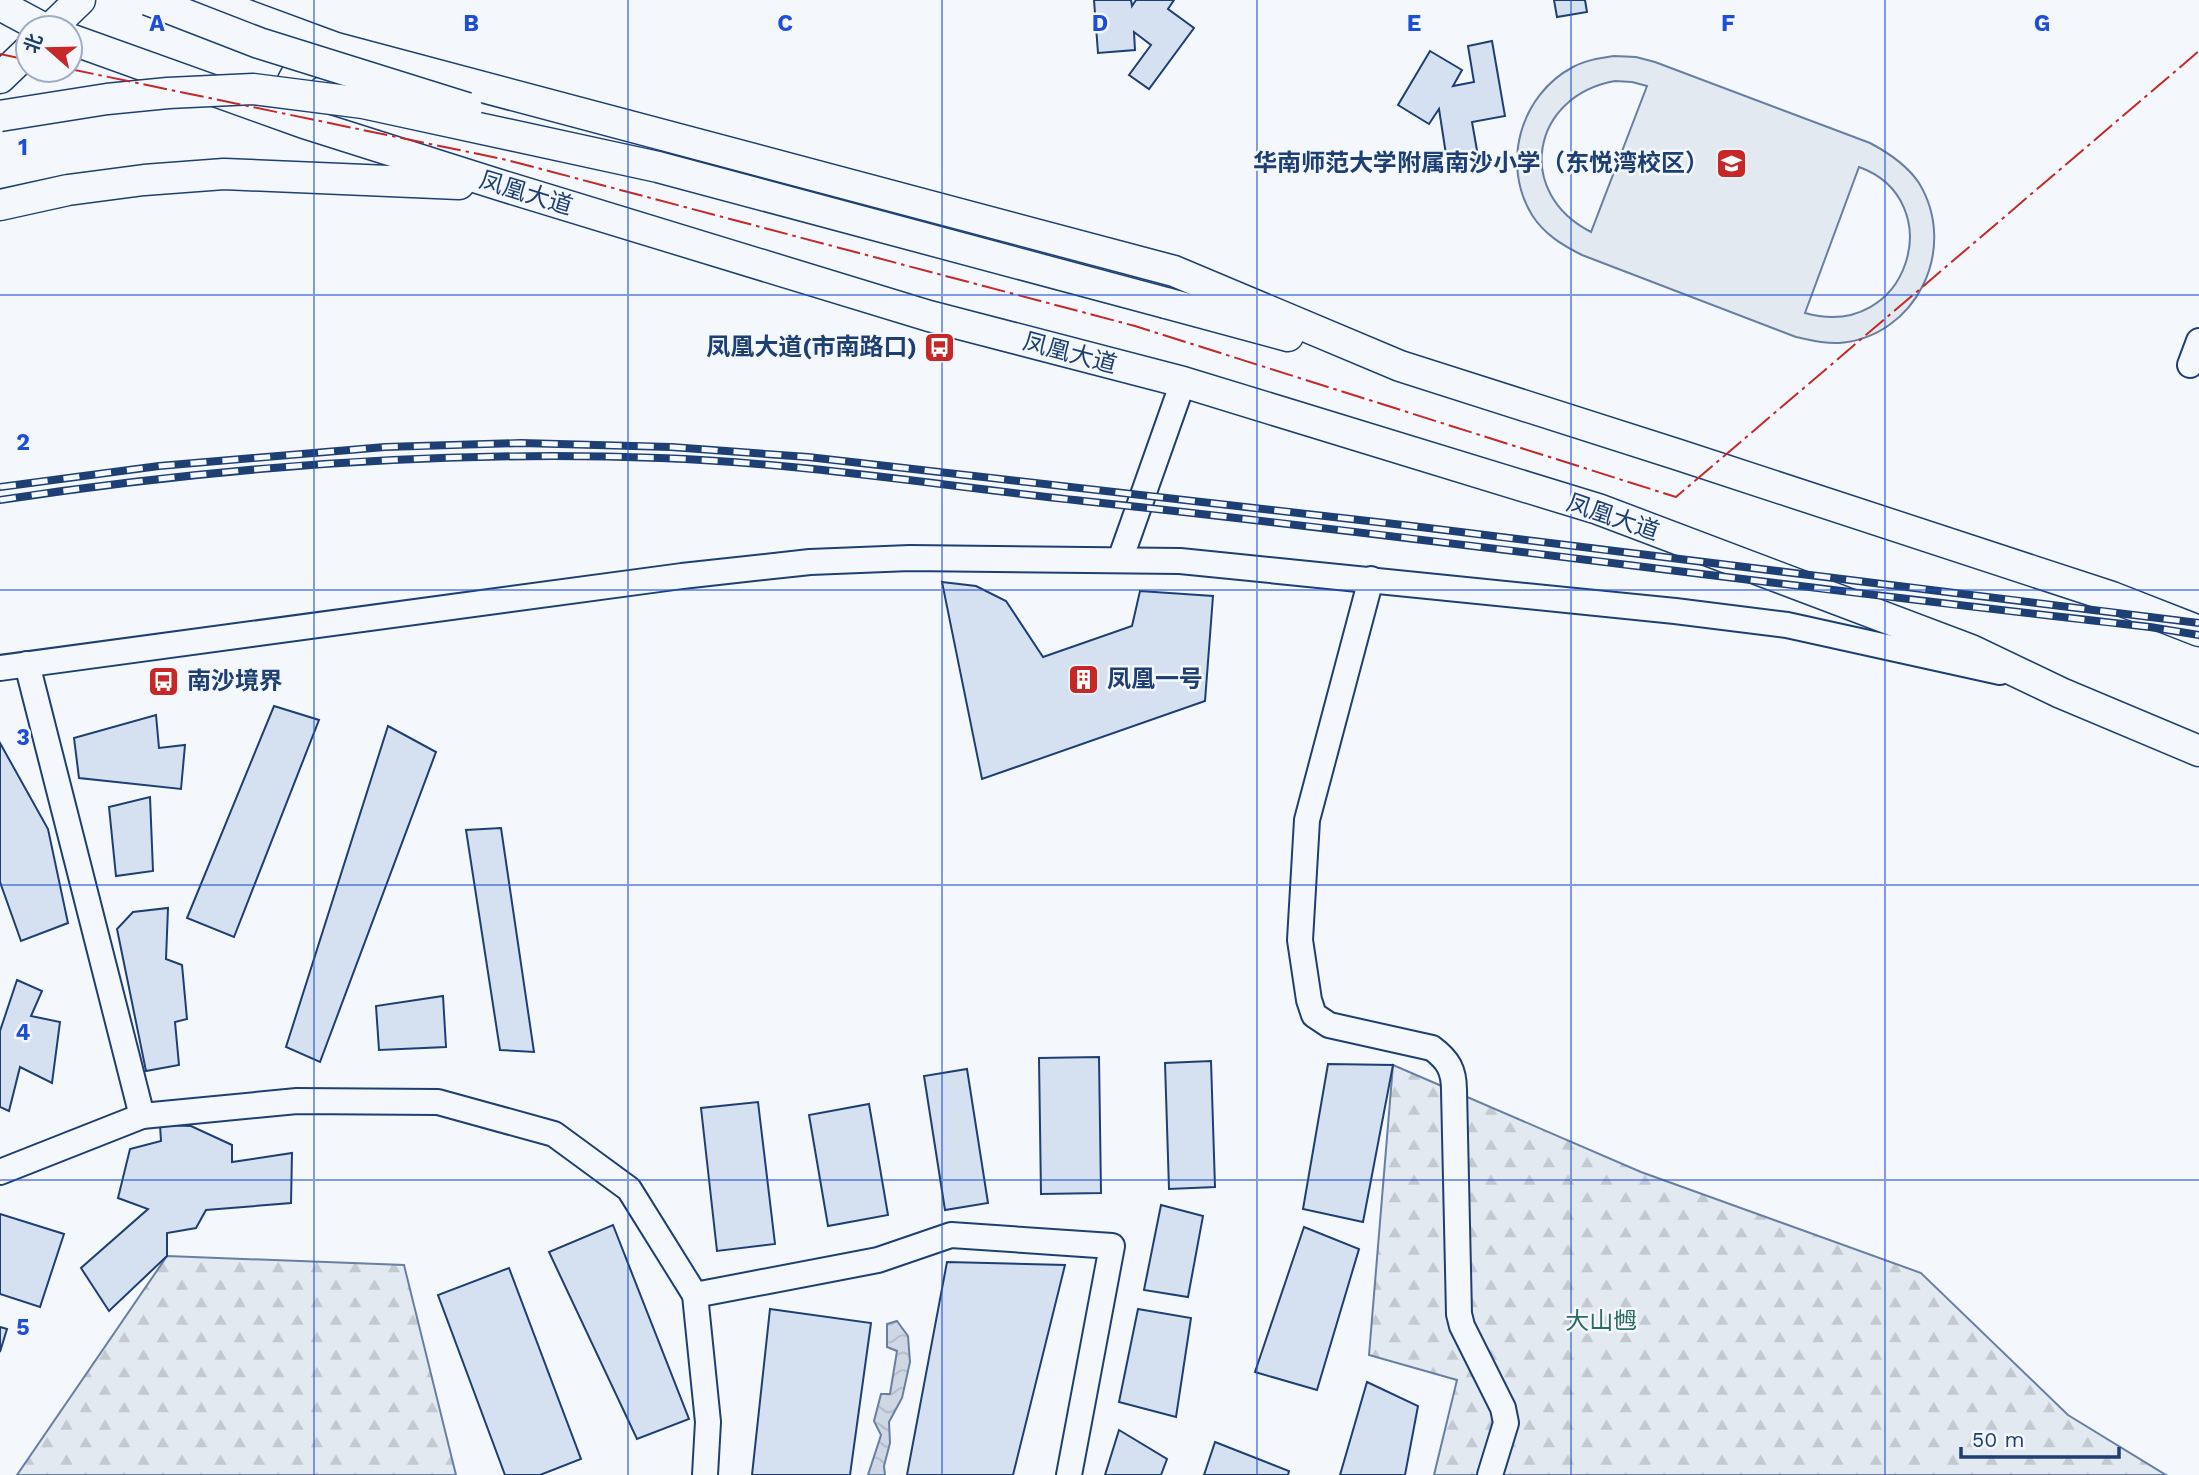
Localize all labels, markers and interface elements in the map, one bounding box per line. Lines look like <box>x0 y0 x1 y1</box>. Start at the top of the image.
text: A <box>149 10 165 37</box>
text: B <box>463 10 479 37</box>
text: C <box>777 10 793 37</box>
text: D <box>1092 10 1108 37</box>
text: E <box>1407 10 1421 37</box>
text: F <box>1721 10 1735 37</box>
text: G <box>2034 10 2050 37</box>
north arrow <box>14 14 84 84</box>
text: 北 <box>19 30 48 56</box>
text: 1 <box>18 134 28 161</box>
school or university icon: 华南师范大学附属南沙小学（东悦湾校区） <box>1715 146 1749 180</box>
place label: 华南师范大学附属南沙小学（东悦湾校区） <box>1253 149 1709 177</box>
street label: 凤凰大道 <box>476 166 576 220</box>
street label: 凤凰大道 <box>1020 327 1120 379</box>
bus stop icon: 凤凰大道(市南路口) <box>923 330 957 364</box>
place label: 凤凰大道(市南路口) <box>706 333 917 361</box>
text: 2 <box>16 429 30 456</box>
street label: 凤凰大道 <box>1563 488 1663 546</box>
building icon: 凤凰一号 <box>1067 662 1101 696</box>
bus stop icon: 南沙境界 <box>147 664 181 698</box>
place label: 凤凰一号 <box>1107 665 1203 693</box>
place label: 南沙境界 <box>187 667 283 695</box>
text: 3 <box>16 724 30 751</box>
text: 4 <box>16 1019 31 1046</box>
park label: 大山乸 <box>1565 1307 1637 1335</box>
text: 5 <box>16 1314 30 1341</box>
scale bar <box>1961 1416 2118 1460</box>
text: 50 m <box>1972 1427 2024 1452</box>

